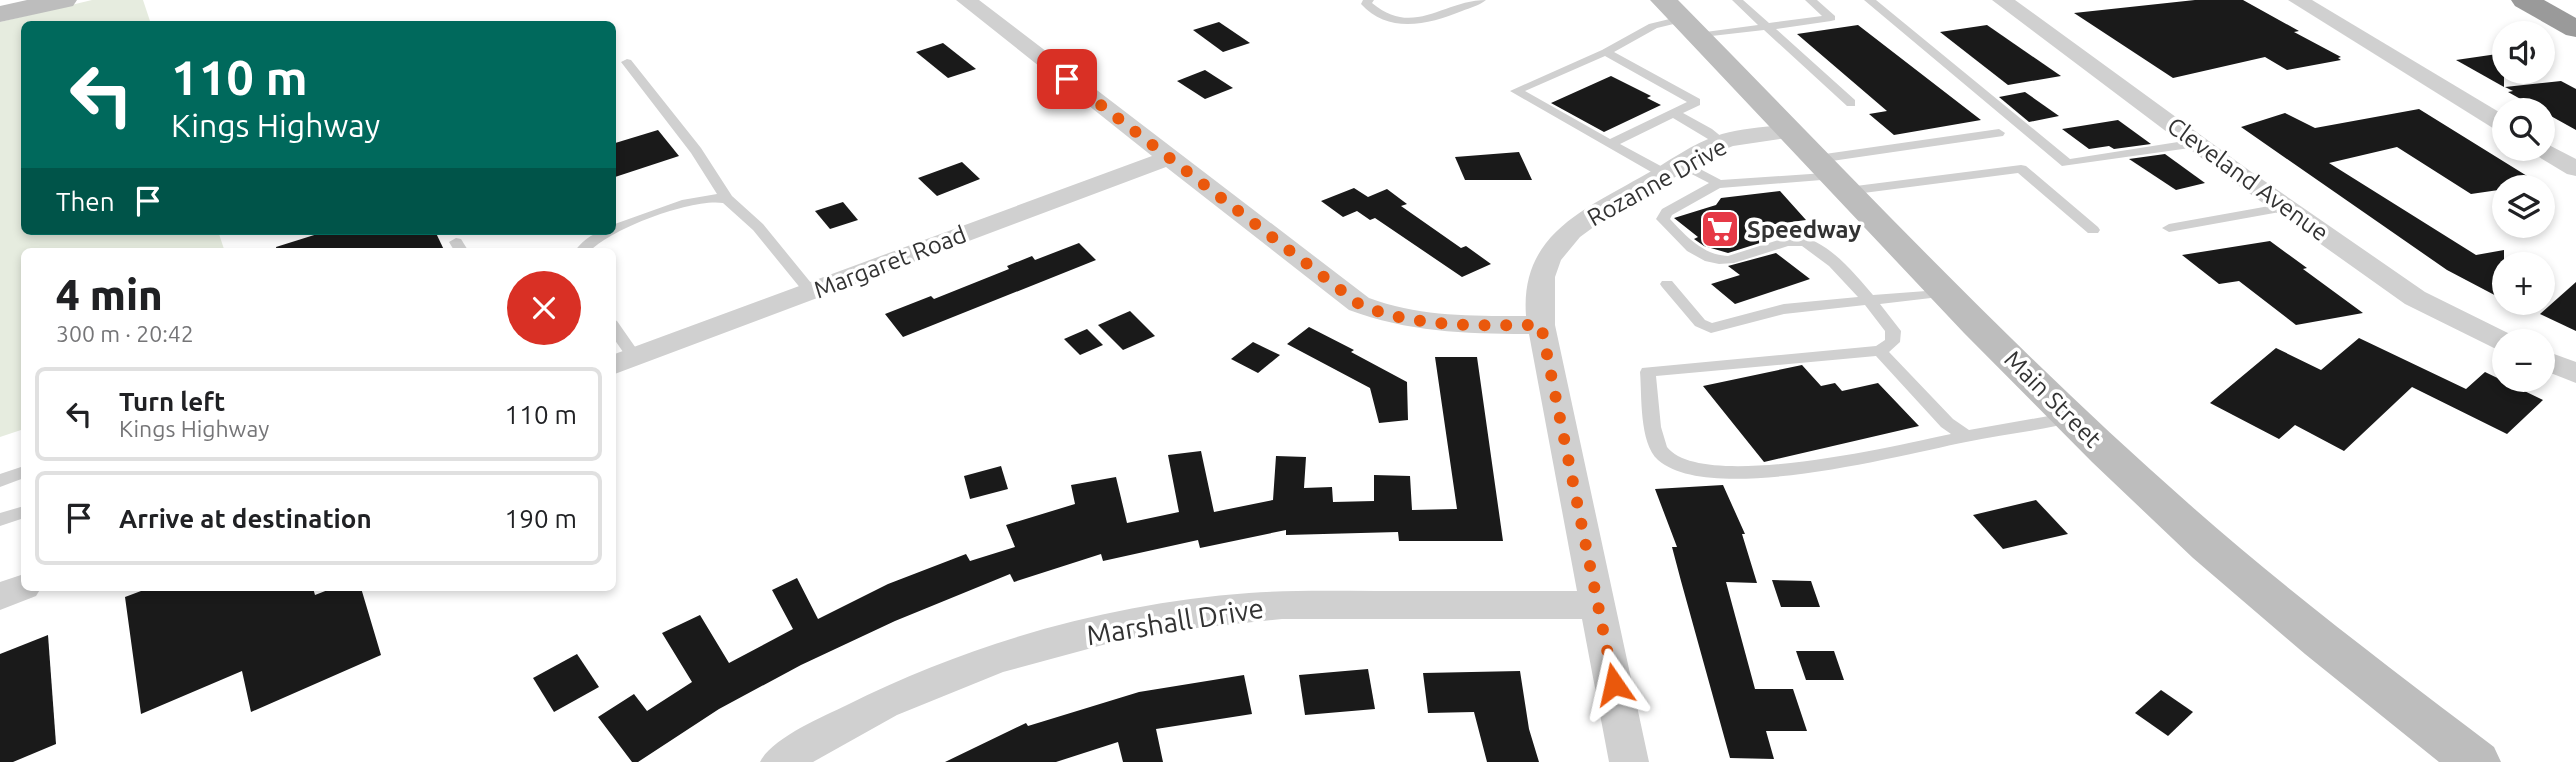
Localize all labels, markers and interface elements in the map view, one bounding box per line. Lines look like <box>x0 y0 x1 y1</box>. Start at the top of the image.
map controls <box>2492 21 2555 392</box>
button: sound <box>2492 21 2555 84</box>
icon: left <box>56 49 147 140</box>
text: 110 m <box>171 49 308 104</box>
pin <box>1037 49 1097 109</box>
icon: arrive <box>1048 60 1086 98</box>
button: search <box>2492 98 2555 161</box>
text: Kings Highway <box>171 107 380 143</box>
street label: Cleveland Avenue <box>2162 112 2334 246</box>
street label: Rozanne Drive <box>1583 133 1731 231</box>
button: layers <box>2492 175 2555 238</box>
icon: arrive <box>129 182 167 220</box>
text: Then <box>56 187 115 216</box>
supermarket icon: Speedway <box>1699 208 1741 250</box>
place label: Speedway <box>1747 216 1861 243</box>
street label: Margaret Road <box>810 221 970 303</box>
button: + <box>2492 252 2555 315</box>
text: 4 min <box>56 271 163 318</box>
button: close <box>507 271 581 345</box>
text: 300 m · 20:42 <box>56 321 194 346</box>
button: − <box>2492 329 2555 392</box>
street label: Main Street <box>1999 345 2107 453</box>
text: Turn left <box>119 387 225 416</box>
icon: left <box>60 395 98 433</box>
text: 110 m <box>505 400 577 429</box>
text: Kings Highway <box>119 416 269 441</box>
icon: arrive <box>60 499 98 537</box>
text: Arrive at destination <box>119 504 372 533</box>
text: 190 m <box>505 504 577 533</box>
street label: Marshall Drive <box>1084 592 1266 650</box>
position arrow <box>1577 647 1651 721</box>

